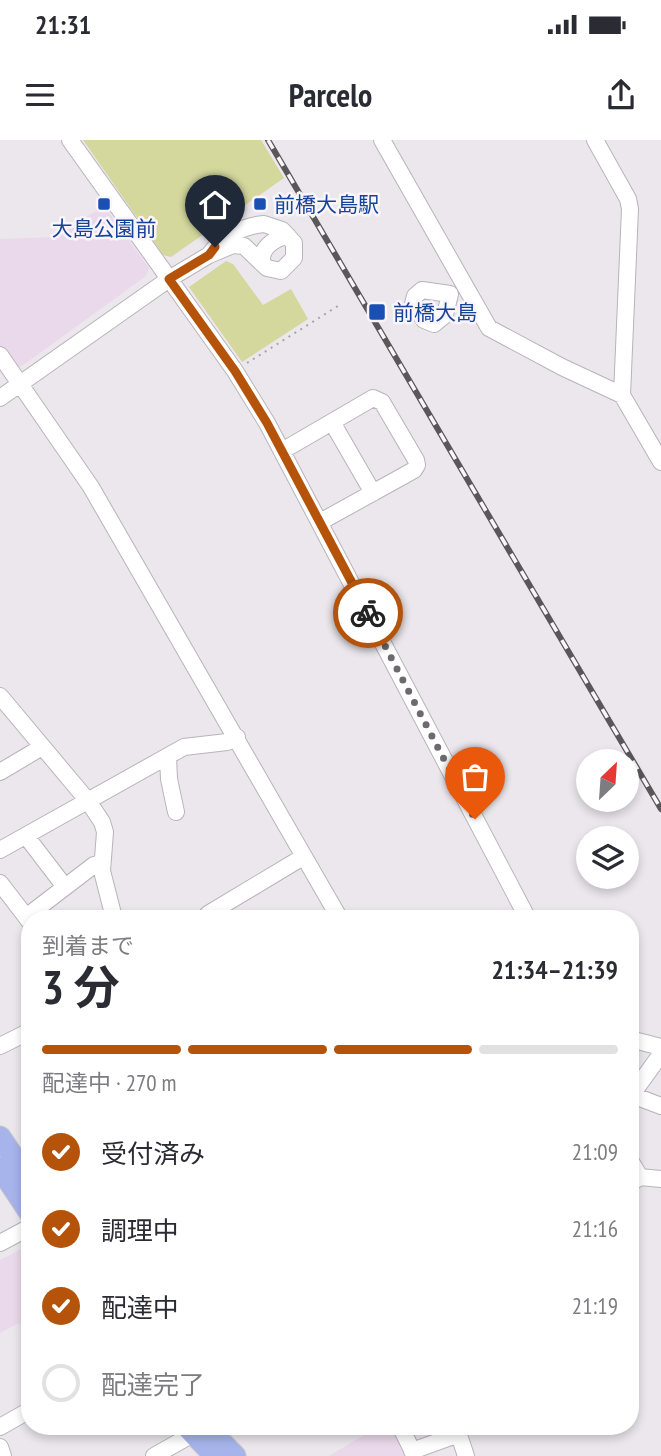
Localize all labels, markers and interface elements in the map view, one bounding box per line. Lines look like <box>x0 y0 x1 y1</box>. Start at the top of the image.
text: 21:31 <box>35 8 91 41</box>
text: Parcelo <box>289 74 372 116</box>
icon: menu <box>21 76 59 114</box>
icon: share <box>602 76 640 114</box>
pin <box>185 175 245 247</box>
icon: home <box>196 186 234 224</box>
place label: 前橋大島駅 <box>274 191 379 218</box>
marker: 大島公園前 <box>96 196 112 212</box>
marker: 前橋大島駅 <box>252 196 268 212</box>
place label: 大島公園前 <box>52 215 157 242</box>
place label: 前橋大島 <box>393 299 477 326</box>
marker: 前橋大島 <box>367 302 387 322</box>
courier <box>333 578 403 648</box>
icon: bike <box>349 594 387 632</box>
pin <box>445 747 505 819</box>
north arrow <box>576 749 639 812</box>
map controls <box>576 749 639 889</box>
icon: bag <box>456 758 494 796</box>
button: layers <box>576 826 639 889</box>
text: 到着まで <box>42 931 134 960</box>
text: 21:34–21:39 <box>491 953 618 986</box>
text: 3 分 <box>42 957 119 1017</box>
text: 配達中 · 270 m <box>42 1068 177 1097</box>
icon: check <box>42 1133 80 1171</box>
text: 受付済み <box>101 1137 205 1170</box>
text: 21:09 <box>572 1137 618 1166</box>
icon: check <box>42 1210 80 1248</box>
text: 調理中 <box>101 1214 179 1247</box>
text: 21:16 <box>572 1214 618 1243</box>
icon: check <box>42 1287 80 1325</box>
text: 配達中 <box>101 1291 179 1324</box>
text: 21:19 <box>572 1291 618 1320</box>
text: 配達完了 <box>101 1368 205 1401</box>

